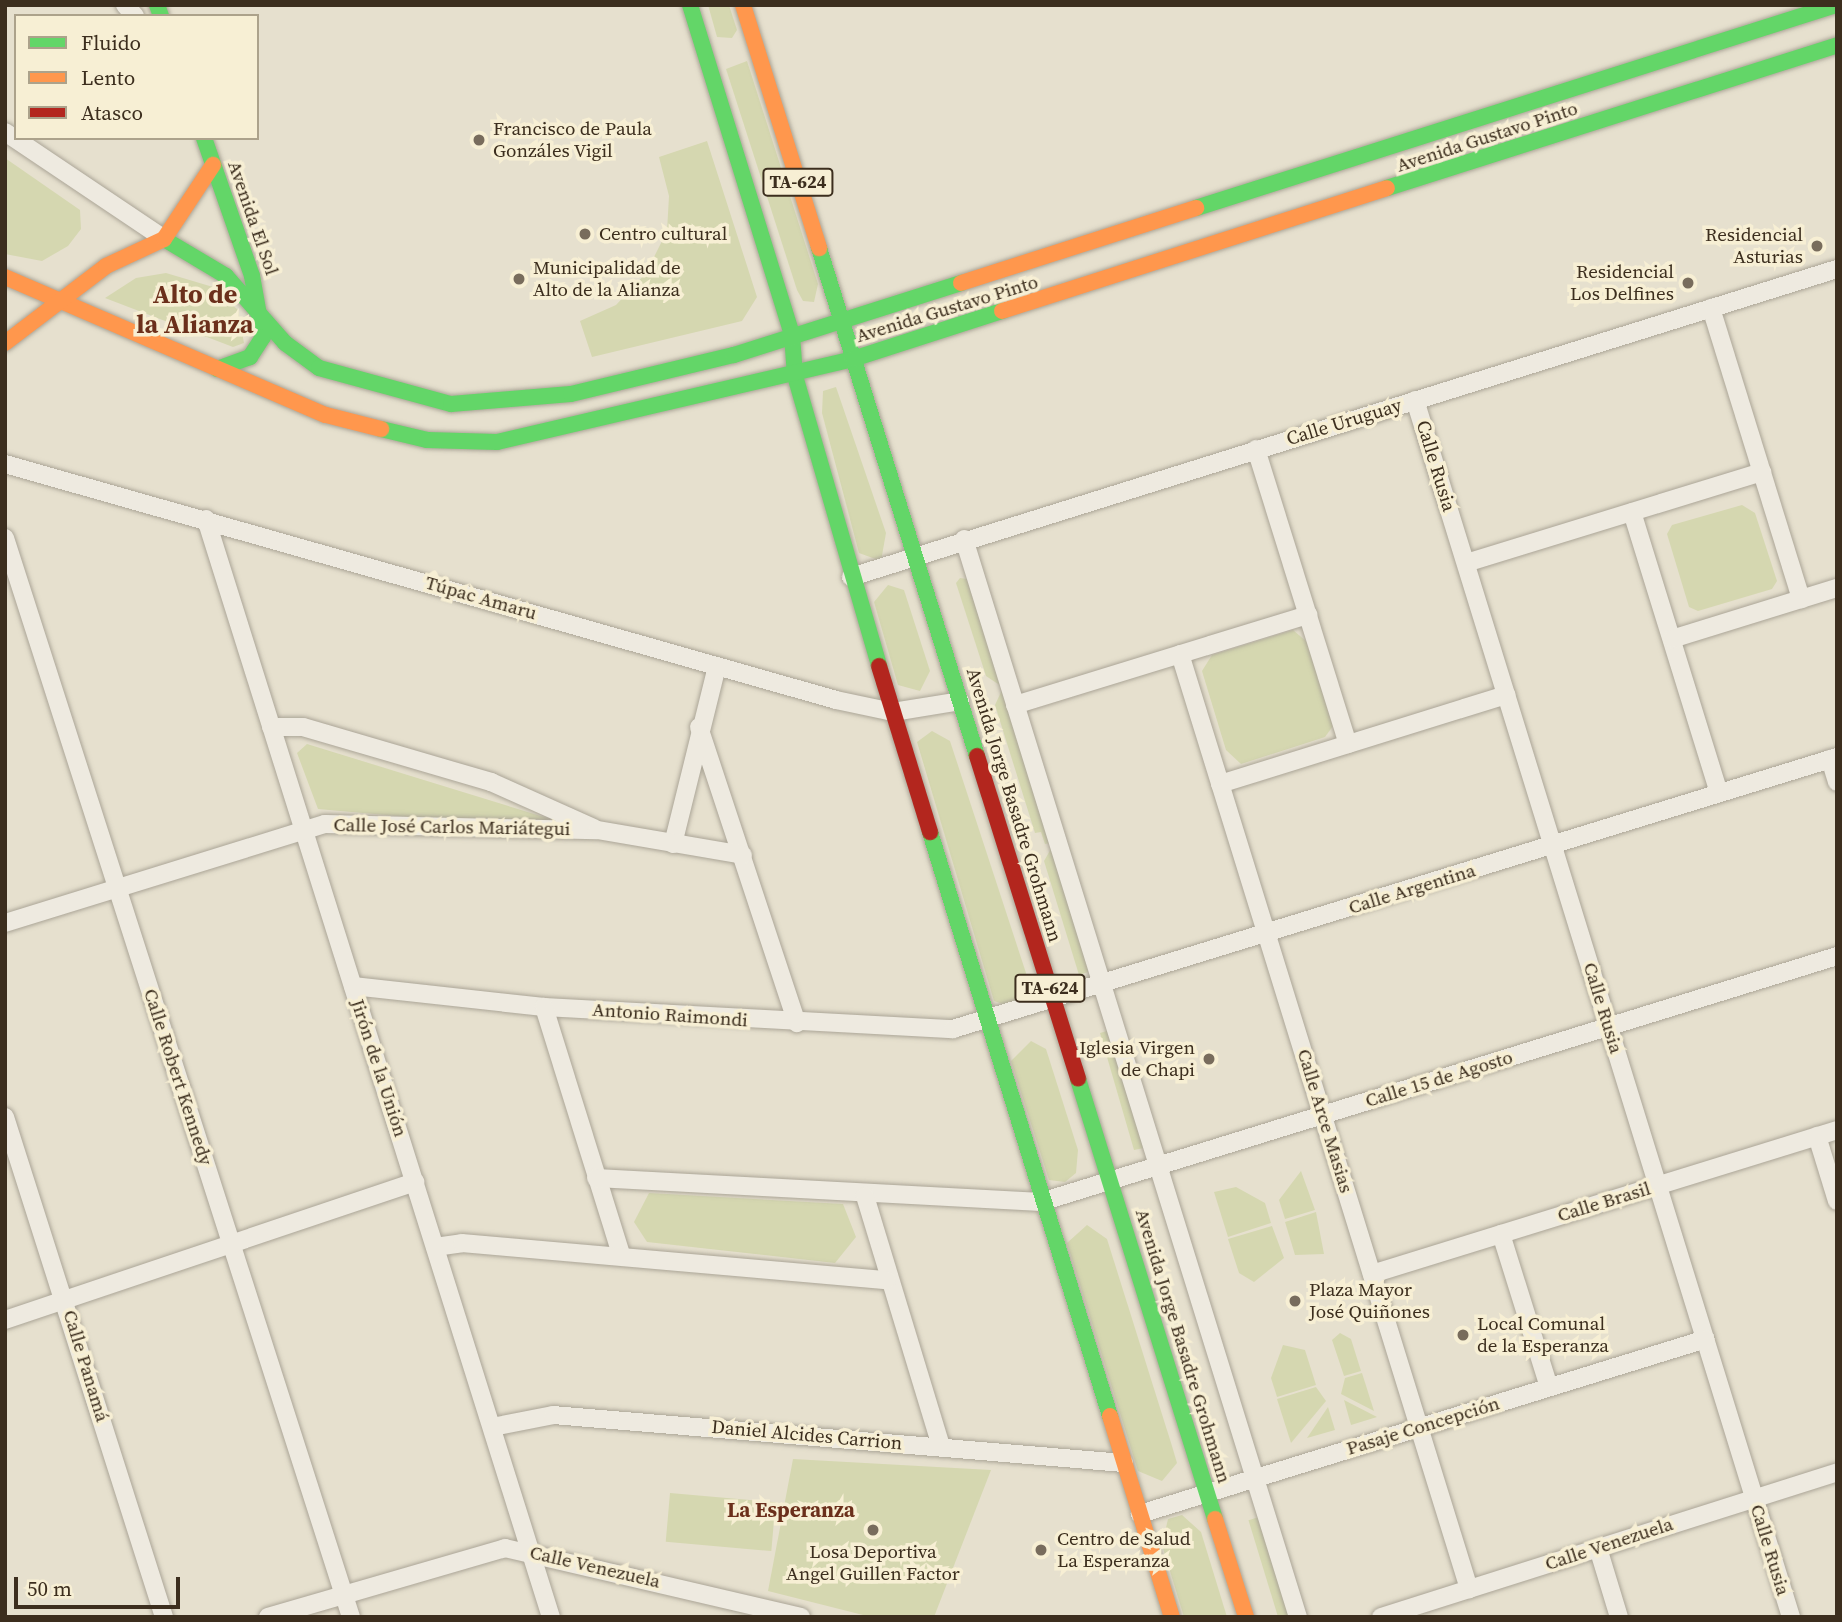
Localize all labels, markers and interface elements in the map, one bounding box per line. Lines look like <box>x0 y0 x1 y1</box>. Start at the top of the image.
legend <box>14 14 259 140</box>
text: Fluido <box>81 28 141 57</box>
text: Lento <box>81 63 135 92</box>
street label: Avenida Gustavo Pinto <box>1394 97 1580 177</box>
text: Atasco <box>81 98 143 127</box>
place label: Francisco de Paula Gonzáles Vigil <box>493 118 652 162</box>
marker: Francisco de Paula Gonzáles Vigil <box>471 132 487 148</box>
street label: Avenida El Sol <box>223 158 283 278</box>
road number: TA-624 <box>761 168 835 196</box>
place label: Centro cultural <box>599 223 727 245</box>
place label: Residencial Asturias <box>1705 224 1803 268</box>
marker: Centro cultural <box>577 226 593 242</box>
marker: Residencial Asturias <box>1809 238 1825 254</box>
place label: Municipalidad de Alto de la Alianza <box>533 257 681 301</box>
place label: Residencial Los Delfines <box>1570 261 1674 305</box>
street label: Avenida Gustavo Pinto <box>853 270 1041 348</box>
marker: Municipalidad de Alto de la Alianza <box>511 271 527 287</box>
marker: Residencial Los Delfines <box>1680 275 1696 291</box>
district label: Alto de la Alianza <box>136 279 254 340</box>
street label: Calle Uruguay <box>1284 394 1404 450</box>
street label: Calle Rusia <box>1411 418 1461 514</box>
street label: Túpac Amaru <box>423 571 539 625</box>
street label: Avenida Jorge Basadre Grohmann <box>961 665 1067 945</box>
street label: Calle José Carlos Mariátegui <box>333 814 571 840</box>
street label: Calle Argentina <box>1346 859 1478 919</box>
street label: Calle Rusia <box>1578 960 1628 1056</box>
road number: TA-624 <box>1013 973 1087 1002</box>
street label: Calle Robert Kennedy <box>139 986 217 1168</box>
street label: Jirón de la Unión <box>346 996 412 1140</box>
street label: Antonio Raimondi <box>591 998 749 1032</box>
place label: Iglesia Virgen de Chapi <box>1079 1037 1195 1081</box>
street label: Calle Arce Masias <box>1292 1046 1358 1196</box>
street label: Calle 15 de Agosto <box>1363 1046 1515 1112</box>
marker: Iglesia Virgen de Chapi <box>1201 1051 1217 1067</box>
street label: Calle Brasil <box>1555 1177 1653 1227</box>
street label: Avenida Jorge Basadre Grohmann <box>1130 1206 1236 1486</box>
place label: Plaza Mayor José Quiñones <box>1309 1279 1430 1323</box>
marker: Plaza Mayor José Quiñones <box>1287 1293 1303 1309</box>
street label: Calle Panamá <box>58 1307 114 1425</box>
place label: Local Comunal de la Esperanza <box>1477 1313 1609 1357</box>
marker: Local Comunal de la Esperanza <box>1455 1327 1471 1343</box>
street label: Pasaje Concepción <box>1344 1392 1502 1460</box>
street label: Daniel Alcides Carrion <box>711 1415 903 1455</box>
district label: La Esperanza <box>727 1497 855 1523</box>
street label: Calle Rusia <box>1745 1502 1795 1598</box>
street label: Calle Venezuela <box>1542 1513 1676 1575</box>
marker: Losa Deportiva Angel Guillen Factor <box>865 1522 881 1538</box>
place label: Centro de Salud La Esperanza <box>1057 1528 1190 1572</box>
marker: Centro de Salud La Esperanza <box>1031 1540 1051 1560</box>
street label: Calle Venezuela <box>527 1541 663 1593</box>
place label: Losa Deportiva Angel Guillen Factor <box>786 1541 960 1585</box>
scale bar <box>18 1562 184 1606</box>
text: 50 m <box>27 1574 72 1603</box>

